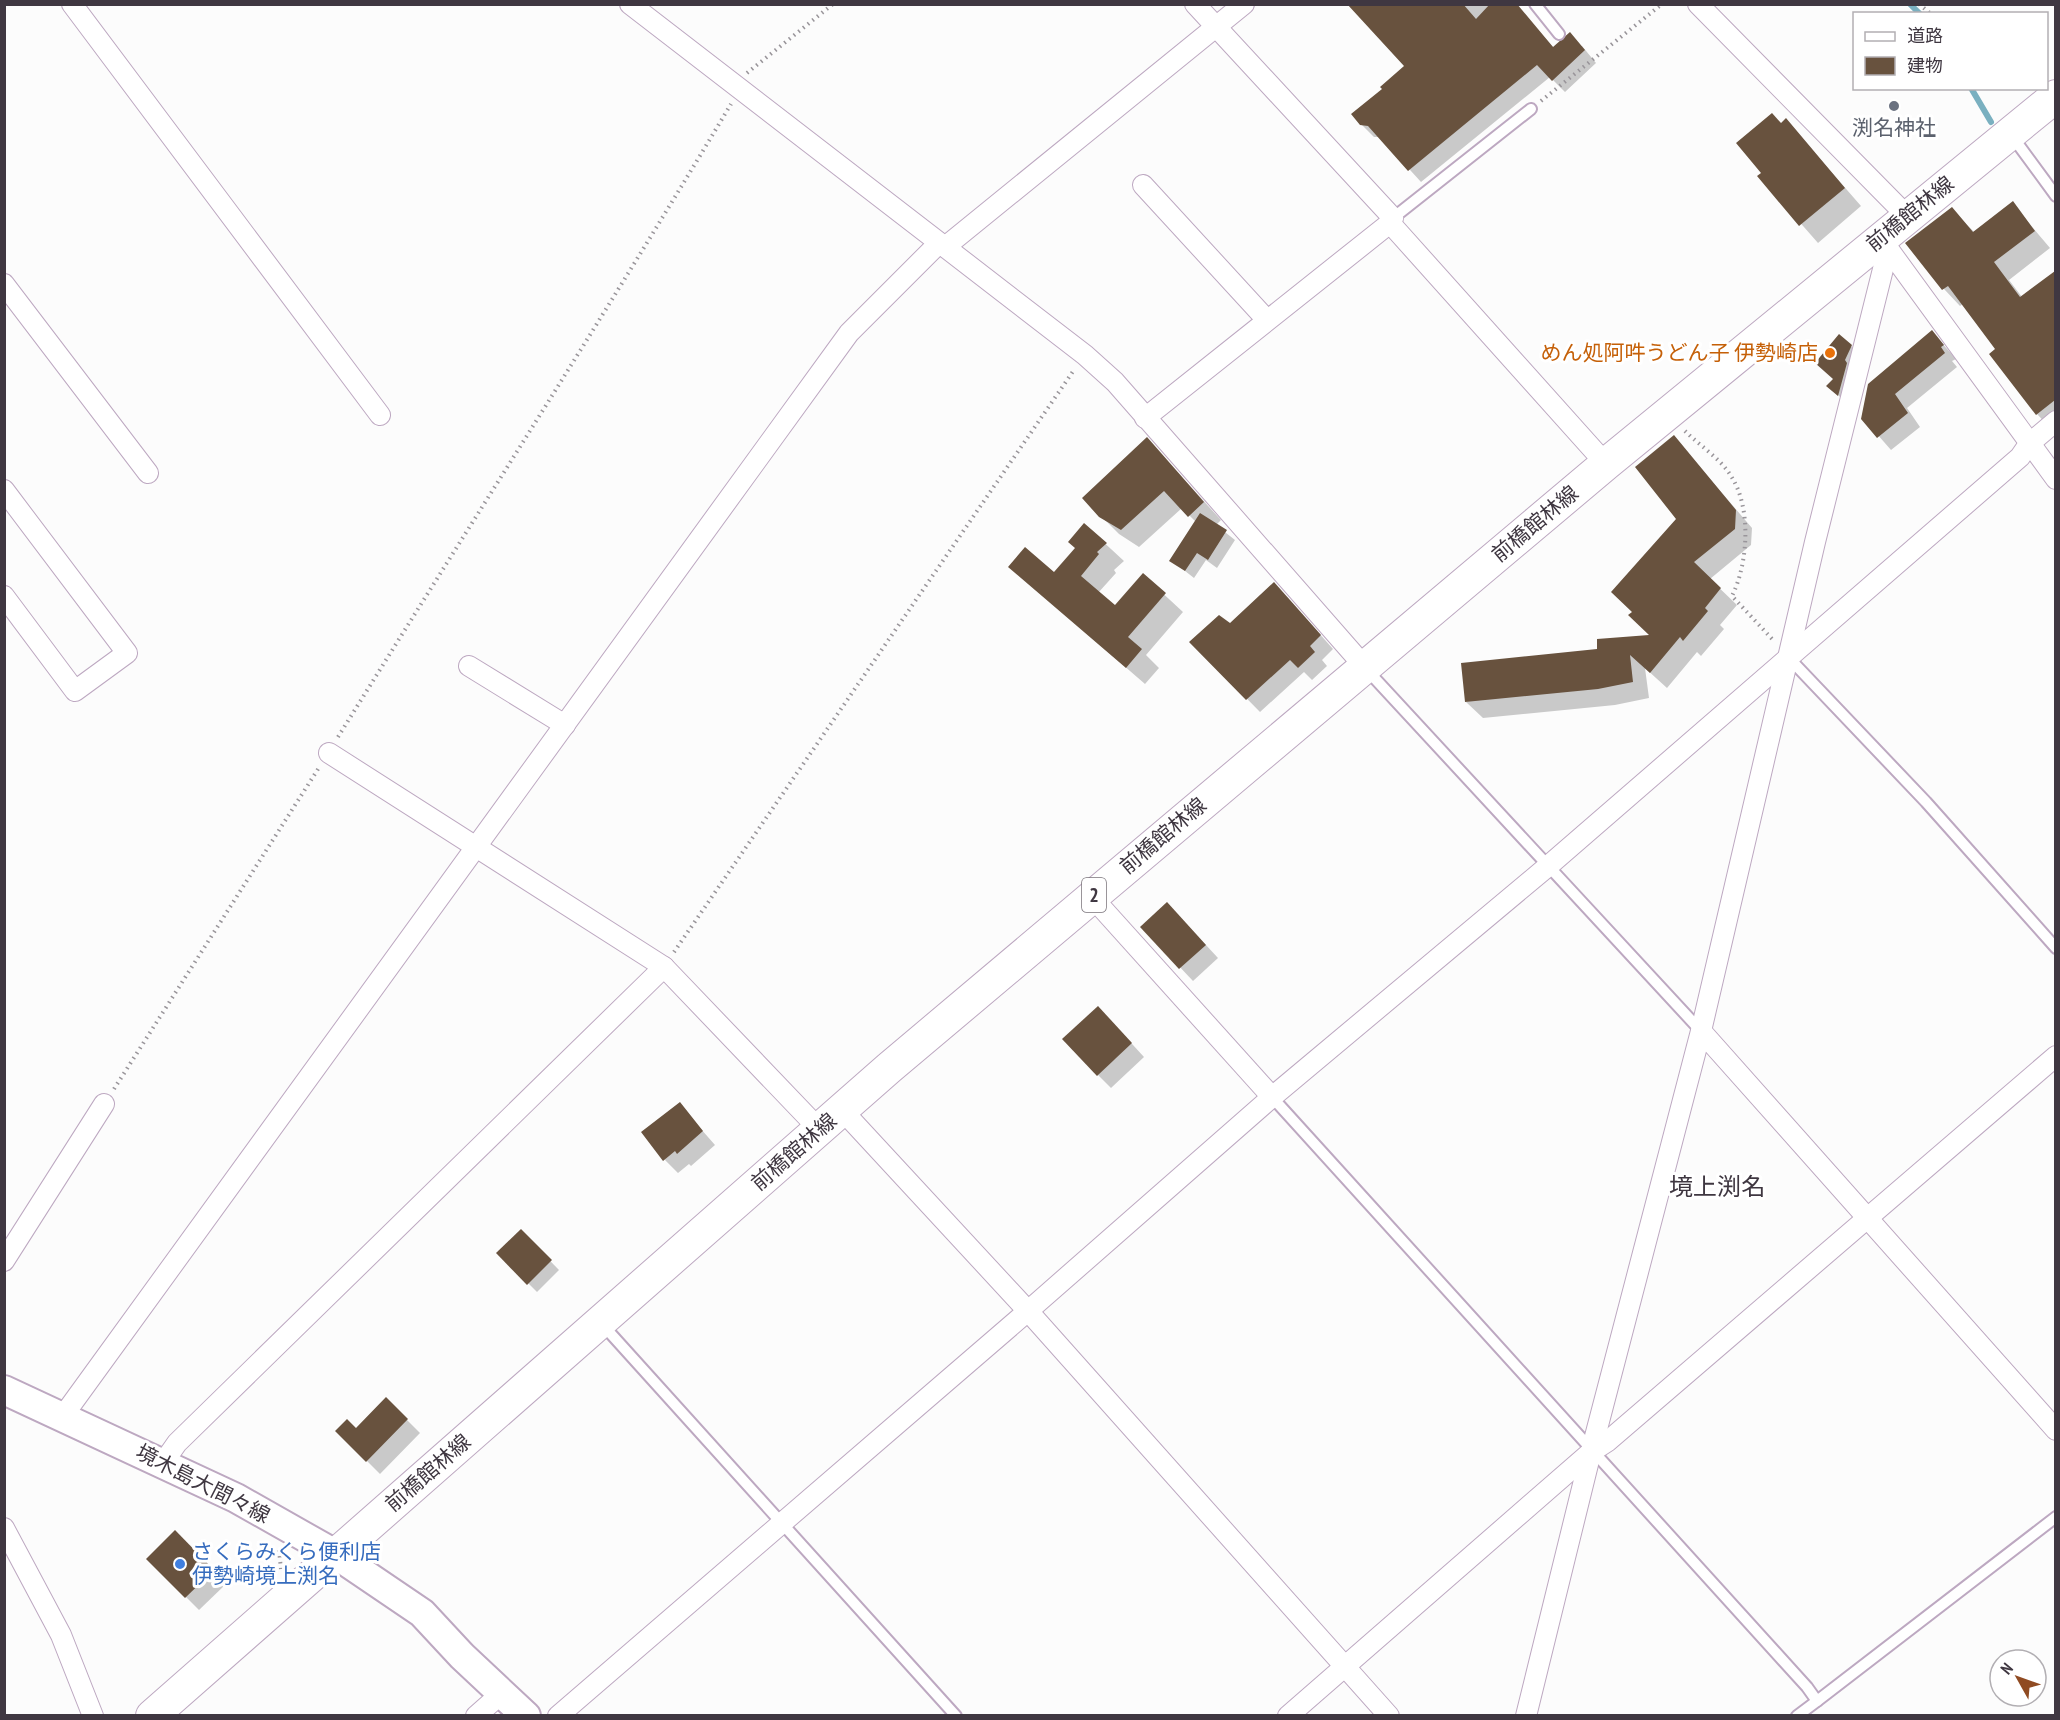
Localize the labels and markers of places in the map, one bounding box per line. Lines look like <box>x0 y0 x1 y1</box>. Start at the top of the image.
marker: 渕名神社 <box>1887 99 1901 113</box>
place label: 渕名神社 <box>1852 114 1936 141</box>
place label: めん処阿吽うどん子 伊勢崎店 <box>1541 339 1818 366</box>
marker: めん処阿吽うどん子 伊勢崎店 <box>1823 346 1837 360</box>
place label: さくらみくら便利店 伊勢崎境上渕名 <box>192 1538 381 1589</box>
marker: さくらみくら便利店 伊勢崎境上渕名 <box>173 1557 187 1571</box>

